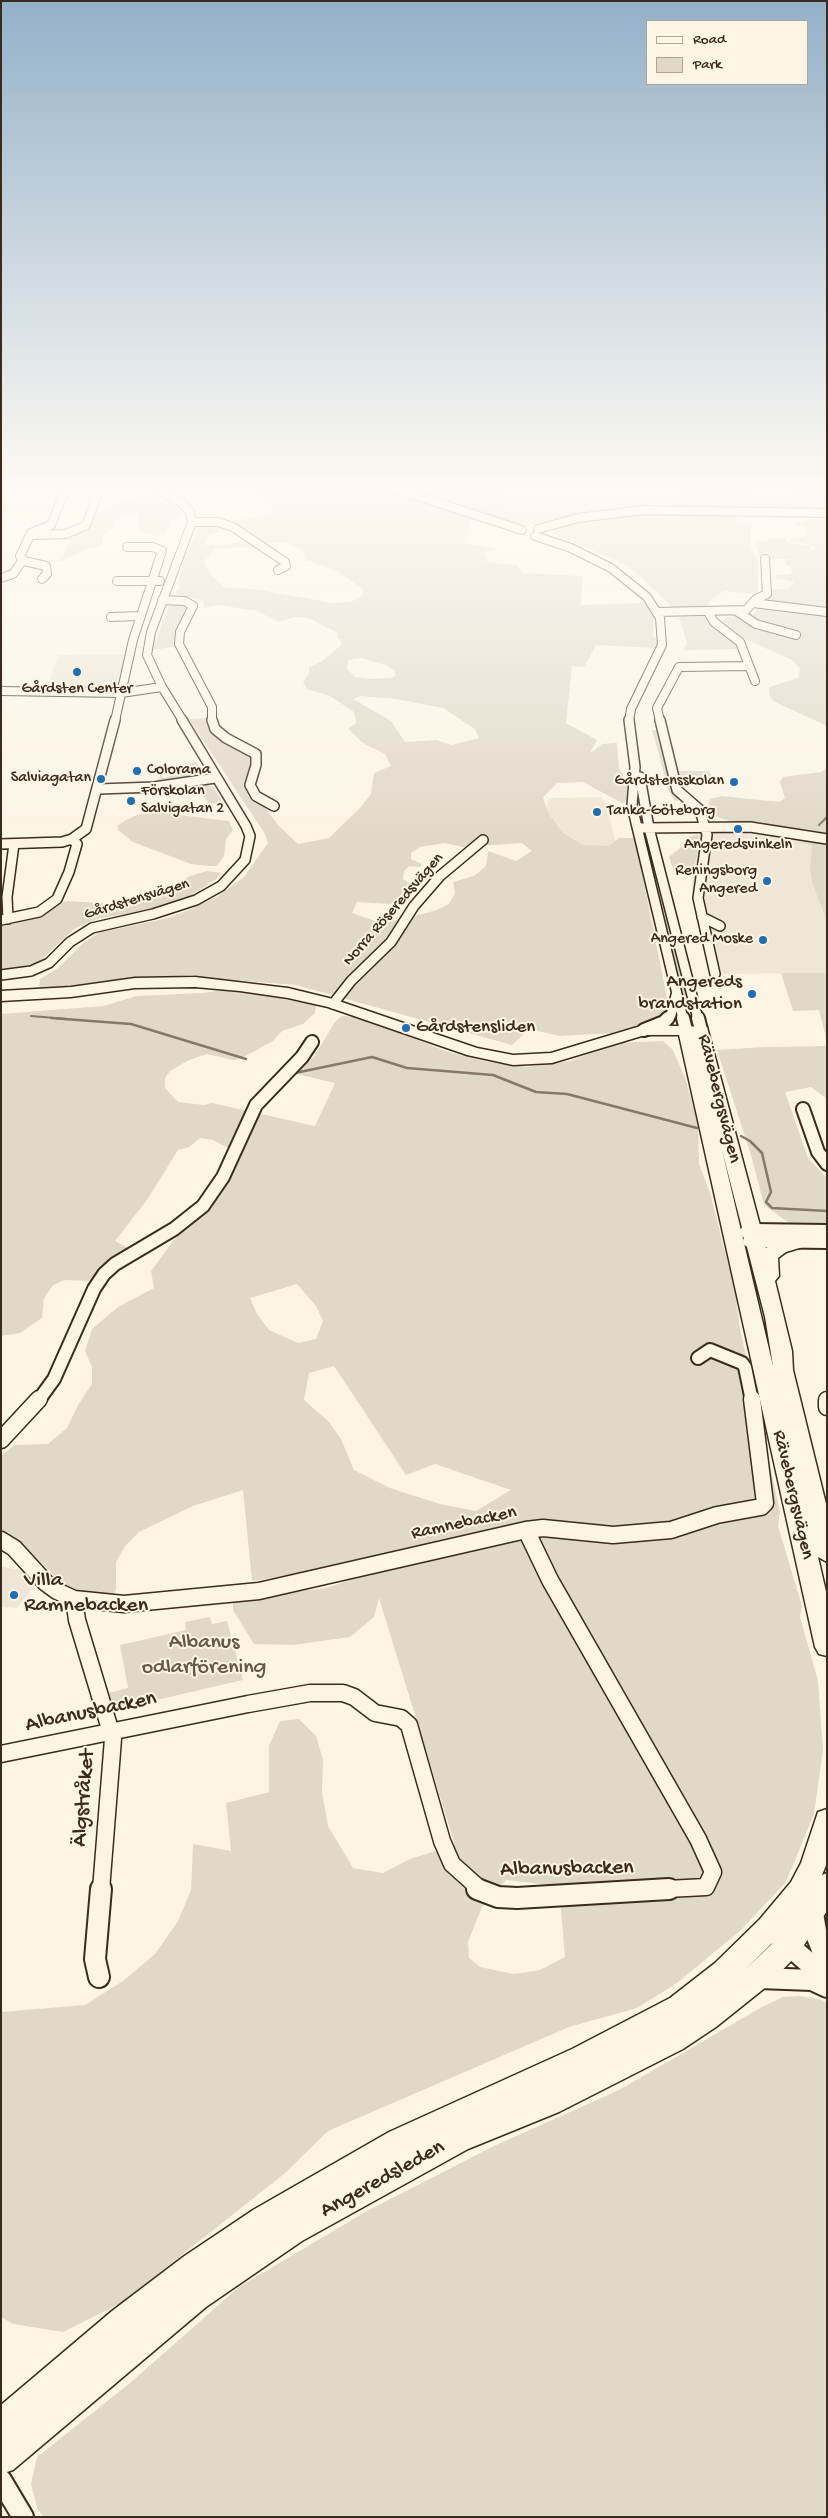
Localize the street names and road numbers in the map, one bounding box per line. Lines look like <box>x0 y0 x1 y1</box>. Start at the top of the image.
street label: Norra Röseredsvägen <box>340 849 448 971</box>
street label: Gårdstensvägen <box>82 875 192 925</box>
street label: Rävebergsvägen <box>691 1032 745 1166</box>
street label: Rävebergsvägen <box>766 1428 818 1562</box>
street label: Ramnebacken <box>409 1502 519 1546</box>
street label: Albanusbacken <box>23 1686 159 1740</box>
street label: Älgstråket <box>68 1748 102 1848</box>
street label: Albanusbacken <box>500 1856 634 1884</box>
street label: Angeredsleden <box>316 2135 450 2225</box>

